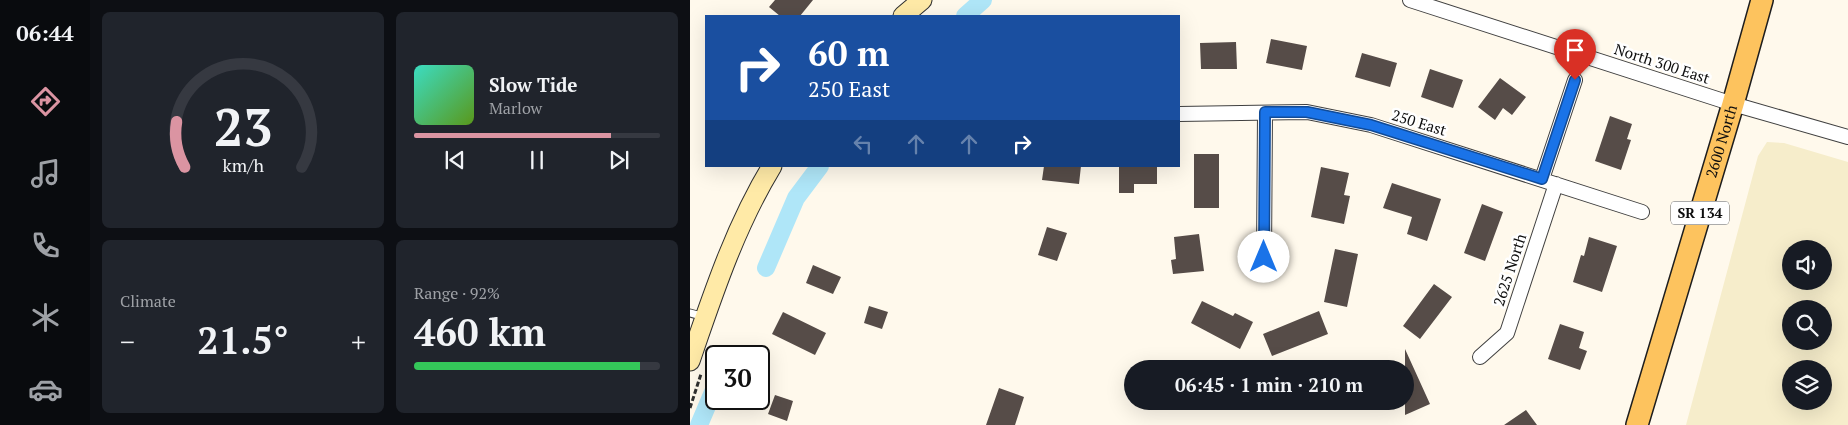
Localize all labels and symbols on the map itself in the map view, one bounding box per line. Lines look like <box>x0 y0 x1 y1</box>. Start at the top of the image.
pin <box>1554 29 1596 80</box>
street label: North 300 East <box>1612 38 1713 88</box>
street label: 2600 North <box>1701 102 1741 180</box>
street label: 250 East <box>1390 104 1449 140</box>
road number: SR 134 <box>1671 202 1729 224</box>
position arrow <box>1237 230 1289 282</box>
street label: 2625 North <box>1488 231 1530 308</box>
speed limit sign: 30 <box>705 345 770 410</box>

